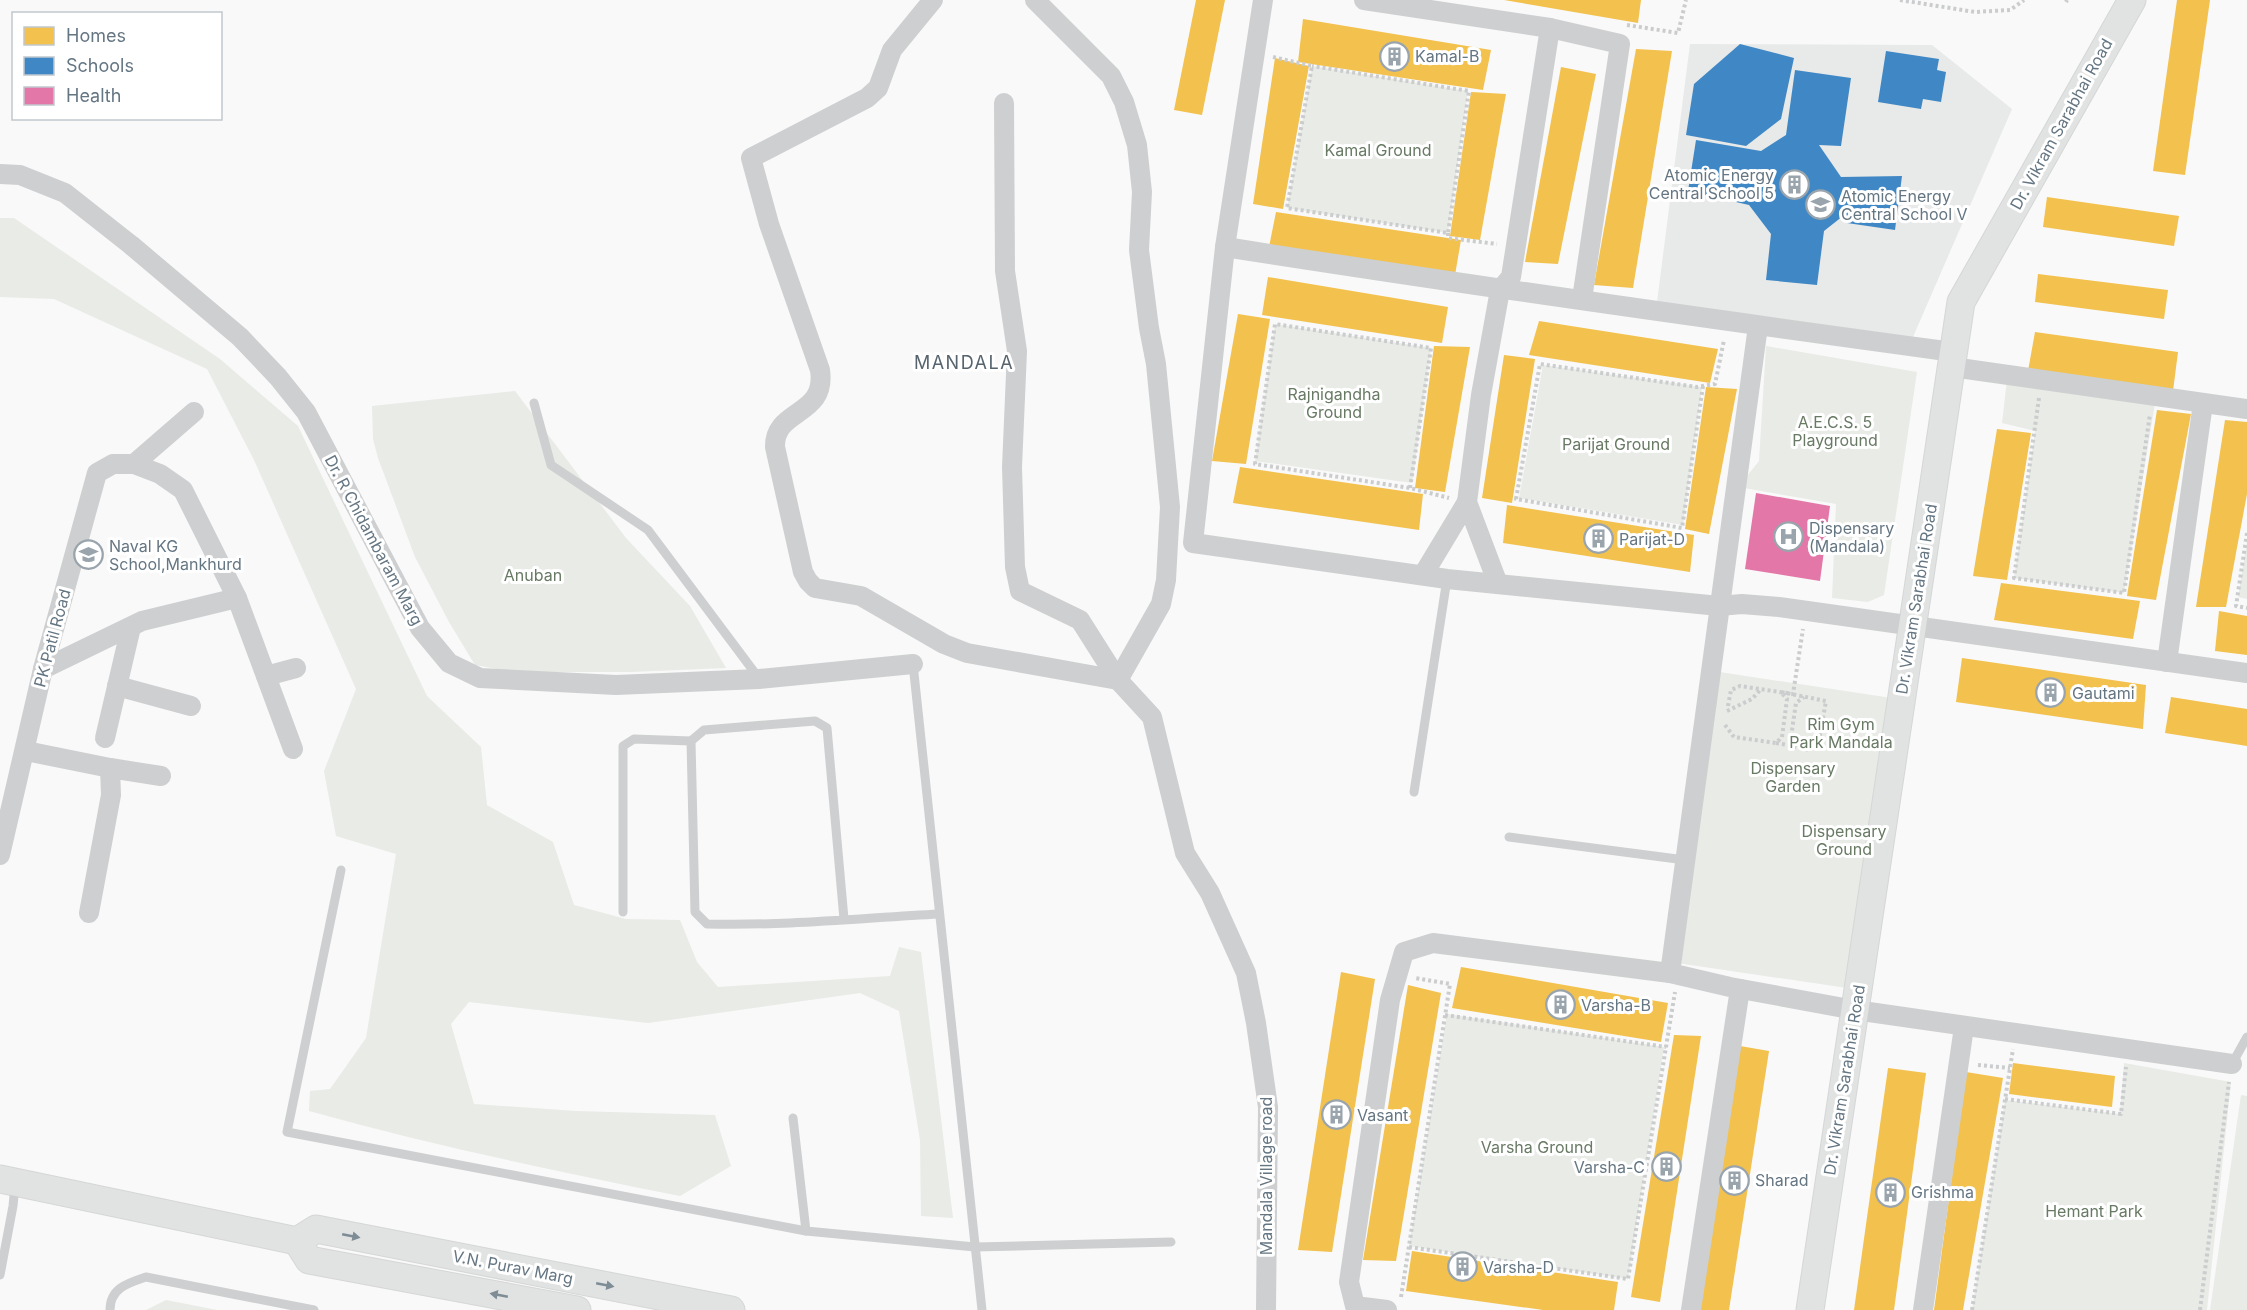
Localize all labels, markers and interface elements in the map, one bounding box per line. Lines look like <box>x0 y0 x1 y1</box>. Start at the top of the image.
legend <box>12 12 222 120</box>
text: Homes <box>66 25 126 46</box>
street label: Dr. Vikram Sarabhai Road <box>2006 35 2116 213</box>
building icon: Kamal-B <box>1378 40 1410 72</box>
place label: Kamal-B <box>1415 46 1479 66</box>
text: Schools <box>66 55 134 76</box>
text: Health <box>66 85 121 106</box>
park label: Kamal Ground <box>1324 140 1432 160</box>
place label: Atomic Energy Central School 5 <box>1649 165 1774 203</box>
building icon: Atomic Energy Central School 5 <box>1779 168 1811 200</box>
place label: Atomic Energy Central School V <box>1841 186 1968 224</box>
school or university icon: Atomic Energy Central School V <box>1804 189 1836 221</box>
district label: MANDALA <box>914 352 1014 373</box>
park label: Rajnigandha Ground <box>1288 384 1380 422</box>
park label: A.E.C.S. 5 Playground <box>1792 412 1878 450</box>
park label: Parijat Ground <box>1562 434 1670 454</box>
street label: Dr. R Chidambaram Marg <box>321 452 427 628</box>
street label: Dr. Vikram Sarabhai Road <box>1891 502 1941 696</box>
place label: Dispensary (Mandala) <box>1809 518 1894 556</box>
hospital icon: Dispensary (Mandala) <box>1772 521 1804 553</box>
building icon: Parijat-D <box>1582 523 1614 555</box>
place label: Parijat-D <box>1619 529 1685 549</box>
place label: Naval KG School,Mankhurd <box>109 536 242 574</box>
school or university icon: Naval KG School,Mankhurd <box>72 539 104 571</box>
park label: Anuban <box>504 565 562 585</box>
street label: PK Patil Road <box>29 587 75 689</box>
building icon: Gautami <box>2035 677 2067 709</box>
place label: Gautami <box>2072 683 2135 703</box>
park label: Rim Gym Park Mandala <box>1789 714 1893 752</box>
park label: Dispensary Garden <box>1750 758 1836 796</box>
park label: Dispensary Ground <box>1801 821 1887 859</box>
street label: Dr. Vikram Sarabhai Road <box>1819 983 1869 1177</box>
building icon: Varsha-B <box>1544 989 1576 1021</box>
place label: Varsha-B <box>1581 995 1651 1015</box>
street label: Mandala Village road <box>1256 1097 1276 1255</box>
building icon: Vasant <box>1320 1099 1352 1131</box>
place label: Vasant <box>1357 1105 1408 1125</box>
park label: Varsha Ground <box>1481 1137 1593 1157</box>
building icon: Varsha-C <box>1650 1151 1682 1183</box>
place label: Varsha-C <box>1574 1157 1645 1177</box>
building icon: Sharad <box>1718 1164 1750 1196</box>
place label: Sharad <box>1755 1170 1809 1190</box>
building icon: Grishma <box>1874 1176 1906 1208</box>
place label: Grishma <box>1911 1182 1974 1202</box>
park label: Hemant Park <box>2045 1201 2143 1221</box>
one-way arrow <box>342 1232 361 1241</box>
street label: V.N. Purav Marg <box>451 1246 575 1288</box>
building icon: Varsha-D <box>1446 1251 1478 1283</box>
place label: Varsha-D <box>1483 1257 1554 1277</box>
one-way arrow <box>595 1281 614 1290</box>
one-way arrow <box>490 1291 509 1300</box>

